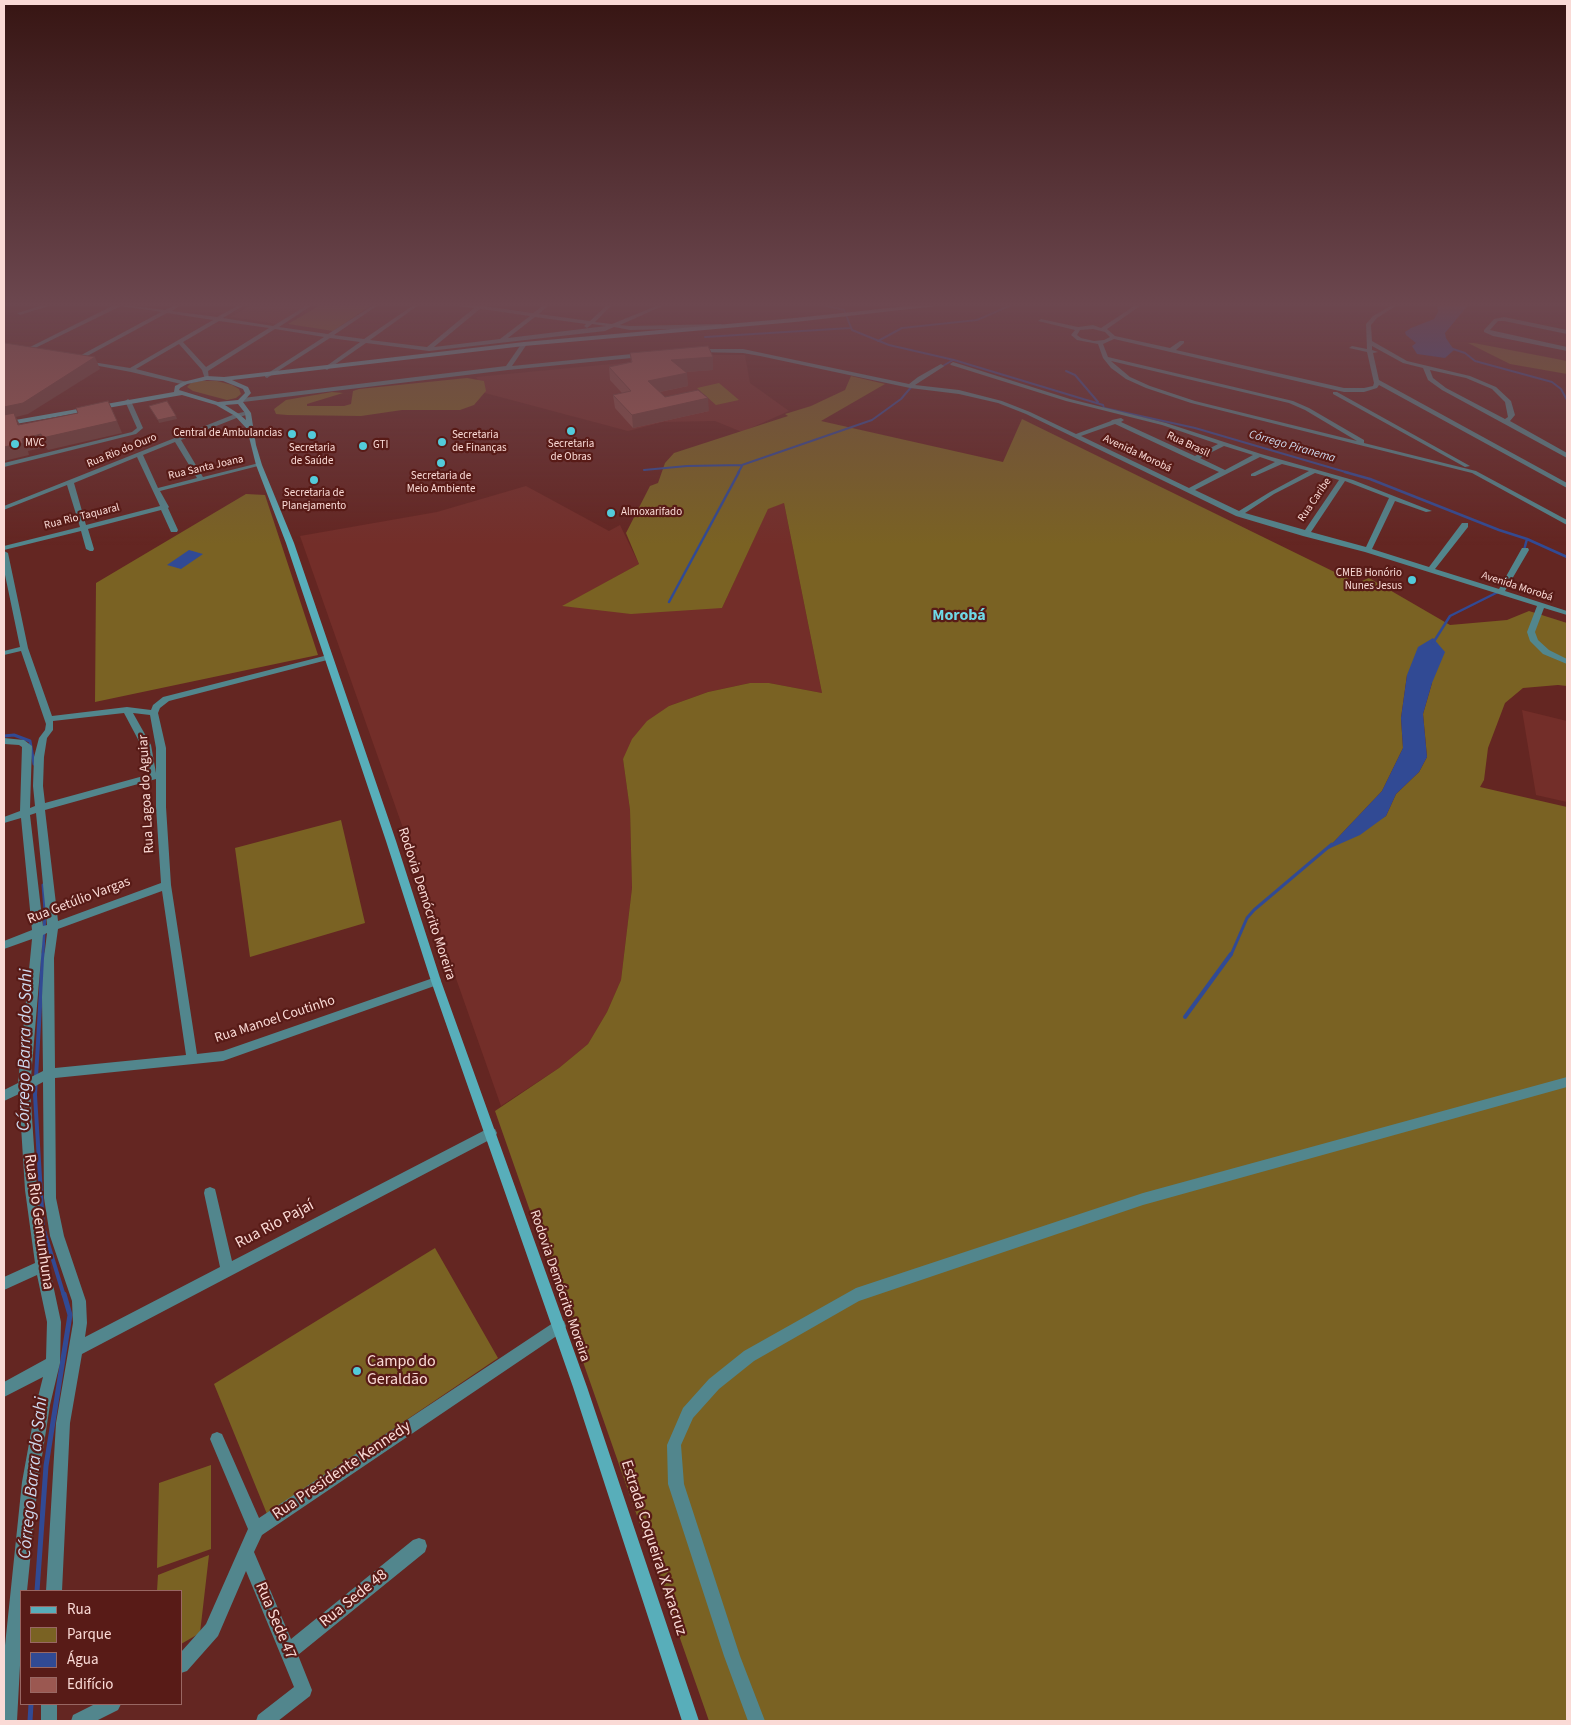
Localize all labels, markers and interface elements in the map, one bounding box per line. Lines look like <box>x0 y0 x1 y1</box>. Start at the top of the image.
marker: Secretaria de Obras <box>565 425 577 437</box>
place label: Central de Ambulancias <box>173 427 282 441</box>
marker: Central de Ambulancias <box>286 428 298 440</box>
water label: Córrego Piranema <box>1247 428 1337 466</box>
marker: Secretaria de Saúde <box>306 429 318 441</box>
place label: Secretaria de Finanças <box>452 429 507 455</box>
street label: Rua Brasil <box>1165 429 1211 461</box>
street label: Rua Rio do Ouro <box>85 431 159 471</box>
street label: Avenida Morobá <box>1101 432 1173 476</box>
marker: Secretaria de Finanças <box>436 436 448 448</box>
place label: MVC <box>25 437 45 451</box>
marker: MVC <box>9 438 21 450</box>
place label: Secretaria de Obras <box>548 438 594 464</box>
place label: GTI <box>373 439 388 453</box>
marker: GTI <box>357 440 369 452</box>
place label: Secretaria de Saúde <box>289 442 335 468</box>
street label: Rua Santa Joana <box>167 453 245 483</box>
marker: Secretaria de Meio Ambiente <box>435 457 447 469</box>
place label: Secretaria de Meio Ambiente <box>407 470 475 496</box>
marker: Secretaria de Planejamento <box>308 474 320 486</box>
street label: Rua Caribe <box>1296 476 1334 524</box>
place label: Secretaria de Planejamento <box>282 487 346 513</box>
street label: Rua Rio Taquaral <box>43 501 121 533</box>
place label: Almoxarifado <box>621 506 682 520</box>
marker: Almoxarifado <box>605 507 617 519</box>
place label: CMEB Honório Nunes Jesus <box>1336 567 1402 593</box>
street label: Avenida Morobá <box>1480 569 1554 605</box>
marker: CMEB Honório Nunes Jesus <box>1406 574 1418 586</box>
district label: Morobá <box>932 606 986 626</box>
street label: Rua Lagoa do Aguiar <box>135 734 159 854</box>
street label: Rodovia Demócrito Moreira <box>393 826 459 982</box>
street label: Rua Getúlio Vargas <box>25 874 133 928</box>
water label: Córrego Barra do Sahi <box>14 969 38 1131</box>
street label: Rua Manoel Coutinho <box>213 993 337 1047</box>
street label: Rua Rio Gemunhuna <box>19 1153 57 1291</box>
street label: Rua Rio Pajaí <box>232 1196 318 1254</box>
street label: Rodovia Demócrito Moreira <box>525 1208 593 1364</box>
place label: Campo do Geraldão <box>367 1352 436 1390</box>
marker: Campo do Geraldão <box>351 1365 363 1377</box>
water label: Córrego Barra do Sahi <box>15 1396 53 1560</box>
street label: Rua Presidente Kennedy <box>269 1418 415 1524</box>
street label: Estrada Coqueiral X Aracruz <box>616 1458 690 1638</box>
street label: Rua Sede 48 <box>316 1566 392 1632</box>
street label: Rua Sede 47 <box>250 1580 300 1662</box>
legend <box>20 1590 182 1705</box>
text: Rua <box>67 1599 91 1620</box>
text: Parque <box>67 1624 111 1645</box>
text: Água <box>67 1649 98 1670</box>
text: Edifício <box>67 1674 114 1695</box>

